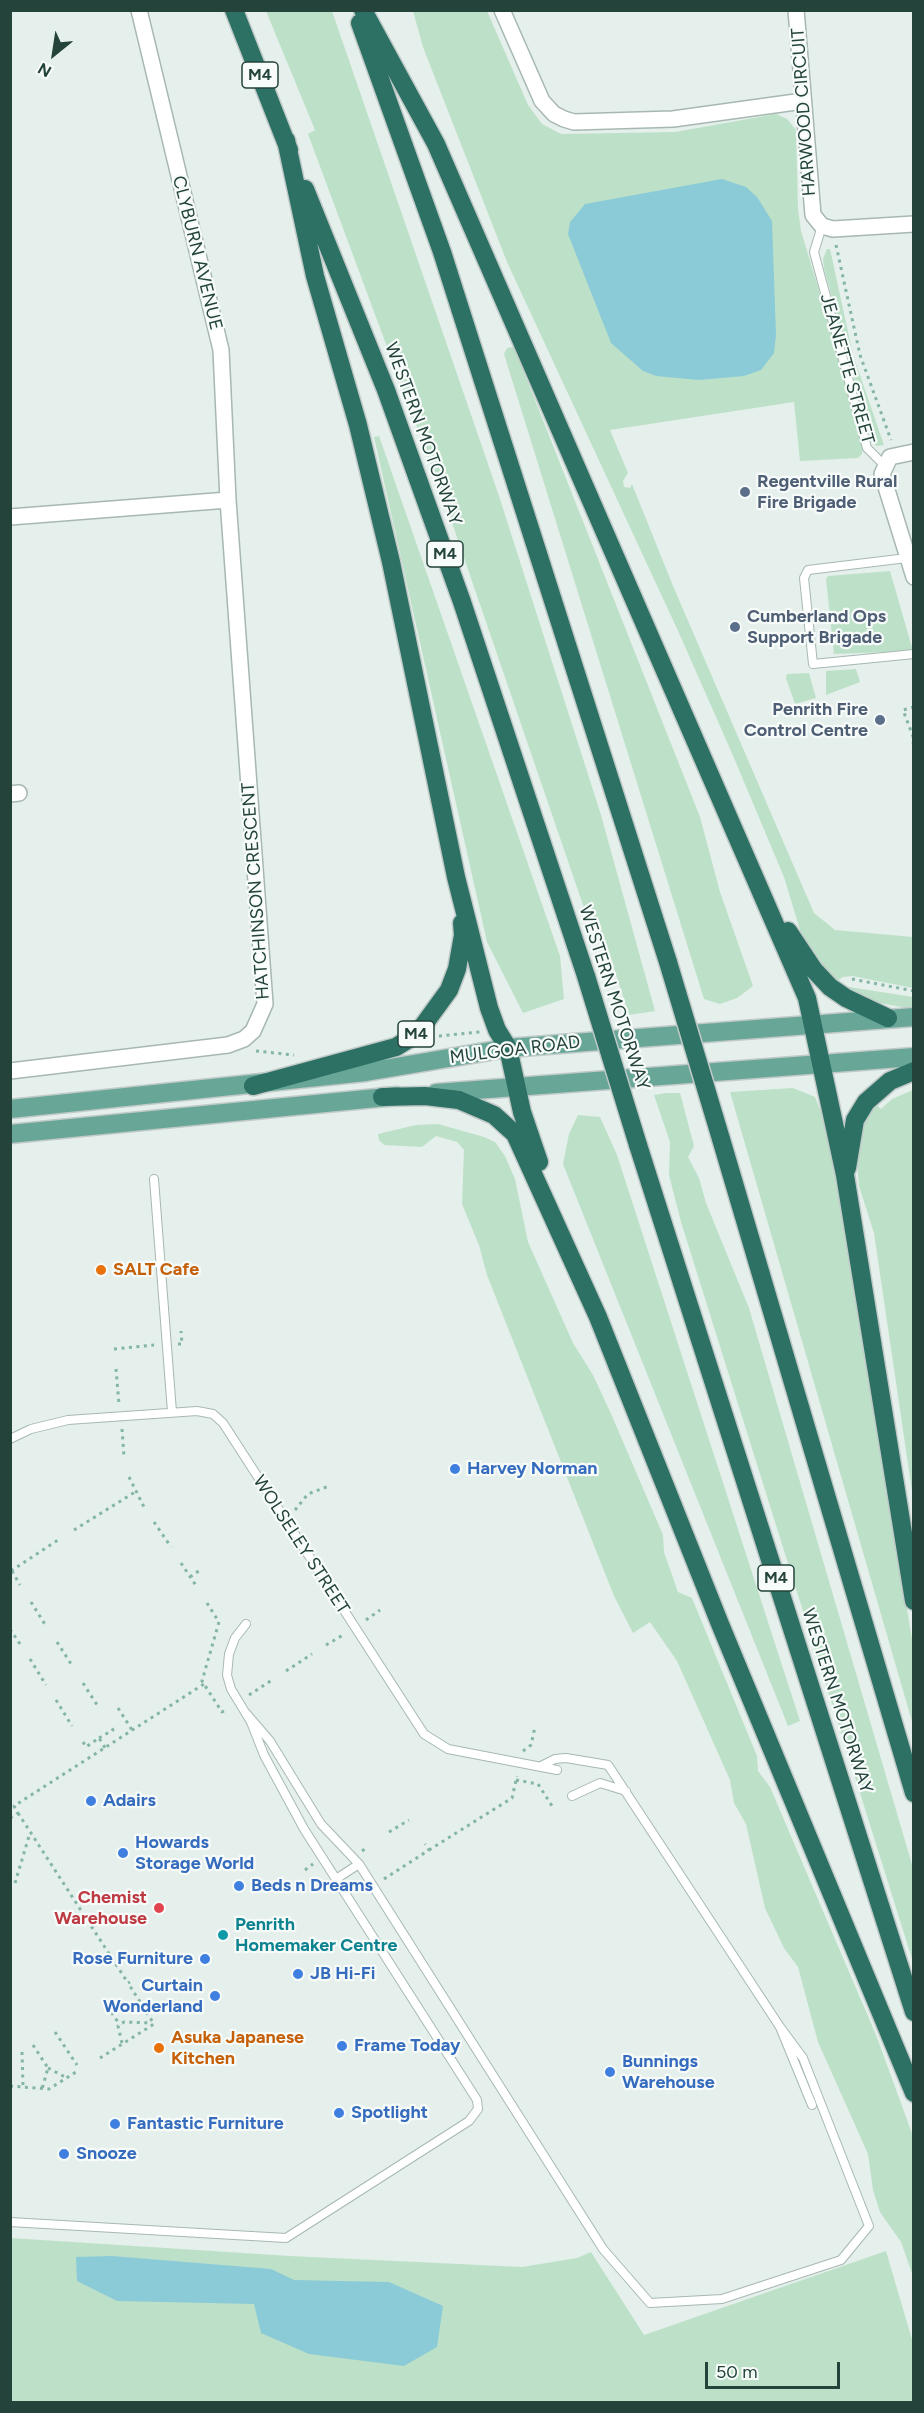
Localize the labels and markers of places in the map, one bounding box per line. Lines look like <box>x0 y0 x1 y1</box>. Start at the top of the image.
place label: Regentville Rural Fire Brigade <box>757 471 897 514</box>
marker: Regentville Rural Fire Brigade <box>738 485 752 499</box>
place label: Cumberland Ops Support Brigade <box>747 606 886 648</box>
marker: Cumberland Ops Support Brigade <box>728 620 742 634</box>
place label: Penrith Fire Control Centre <box>744 699 868 742</box>
marker: Penrith Fire Control Centre <box>873 713 887 727</box>
place label: SALT Cafe <box>113 1259 199 1281</box>
marker: SALT Cafe <box>94 1263 108 1277</box>
place label: Harvey Norman <box>467 1458 598 1480</box>
marker: Harvey Norman <box>448 1462 462 1476</box>
place label: Adairs <box>103 1790 156 1812</box>
marker: Adairs <box>84 1794 98 1808</box>
place label: Howards Storage World <box>135 1832 254 1874</box>
marker: Howards Storage World <box>116 1846 130 1860</box>
place label: Beds n Dreams <box>251 1875 373 1897</box>
marker: Beds n Dreams <box>232 1879 246 1893</box>
place label: Chemist Warehouse <box>54 1887 147 1930</box>
marker: Chemist Warehouse <box>152 1901 166 1915</box>
place label: Penrith Homemaker Centre <box>235 1914 397 1956</box>
marker: Penrith Homemaker Centre <box>216 1928 230 1942</box>
place label: Rose Furniture <box>72 1948 193 1970</box>
marker: Rose Furniture <box>198 1952 212 1966</box>
place label: JB Hi-Fi <box>310 1963 375 1985</box>
marker: JB Hi-Fi <box>291 1967 305 1981</box>
place label: Curtain Wonderland <box>103 1975 203 2018</box>
marker: Curtain Wonderland <box>208 1989 222 2003</box>
place label: Asuka Japanese Kitchen <box>171 2027 304 2070</box>
place label: Frame Today <box>354 2035 460 2057</box>
marker: Frame Today <box>335 2039 349 2053</box>
marker: Asuka Japanese Kitchen <box>152 2041 166 2055</box>
place label: Bunnings Warehouse <box>622 2051 715 2094</box>
marker: Bunnings Warehouse <box>603 2065 617 2079</box>
place label: Spotlight <box>351 2102 428 2124</box>
marker: Spotlight <box>332 2106 346 2120</box>
place label: Fantastic Furniture <box>127 2113 284 2135</box>
marker: Fantastic Furniture <box>108 2117 122 2131</box>
place label: Snooze <box>76 2143 137 2165</box>
marker: Snooze <box>57 2147 71 2161</box>

